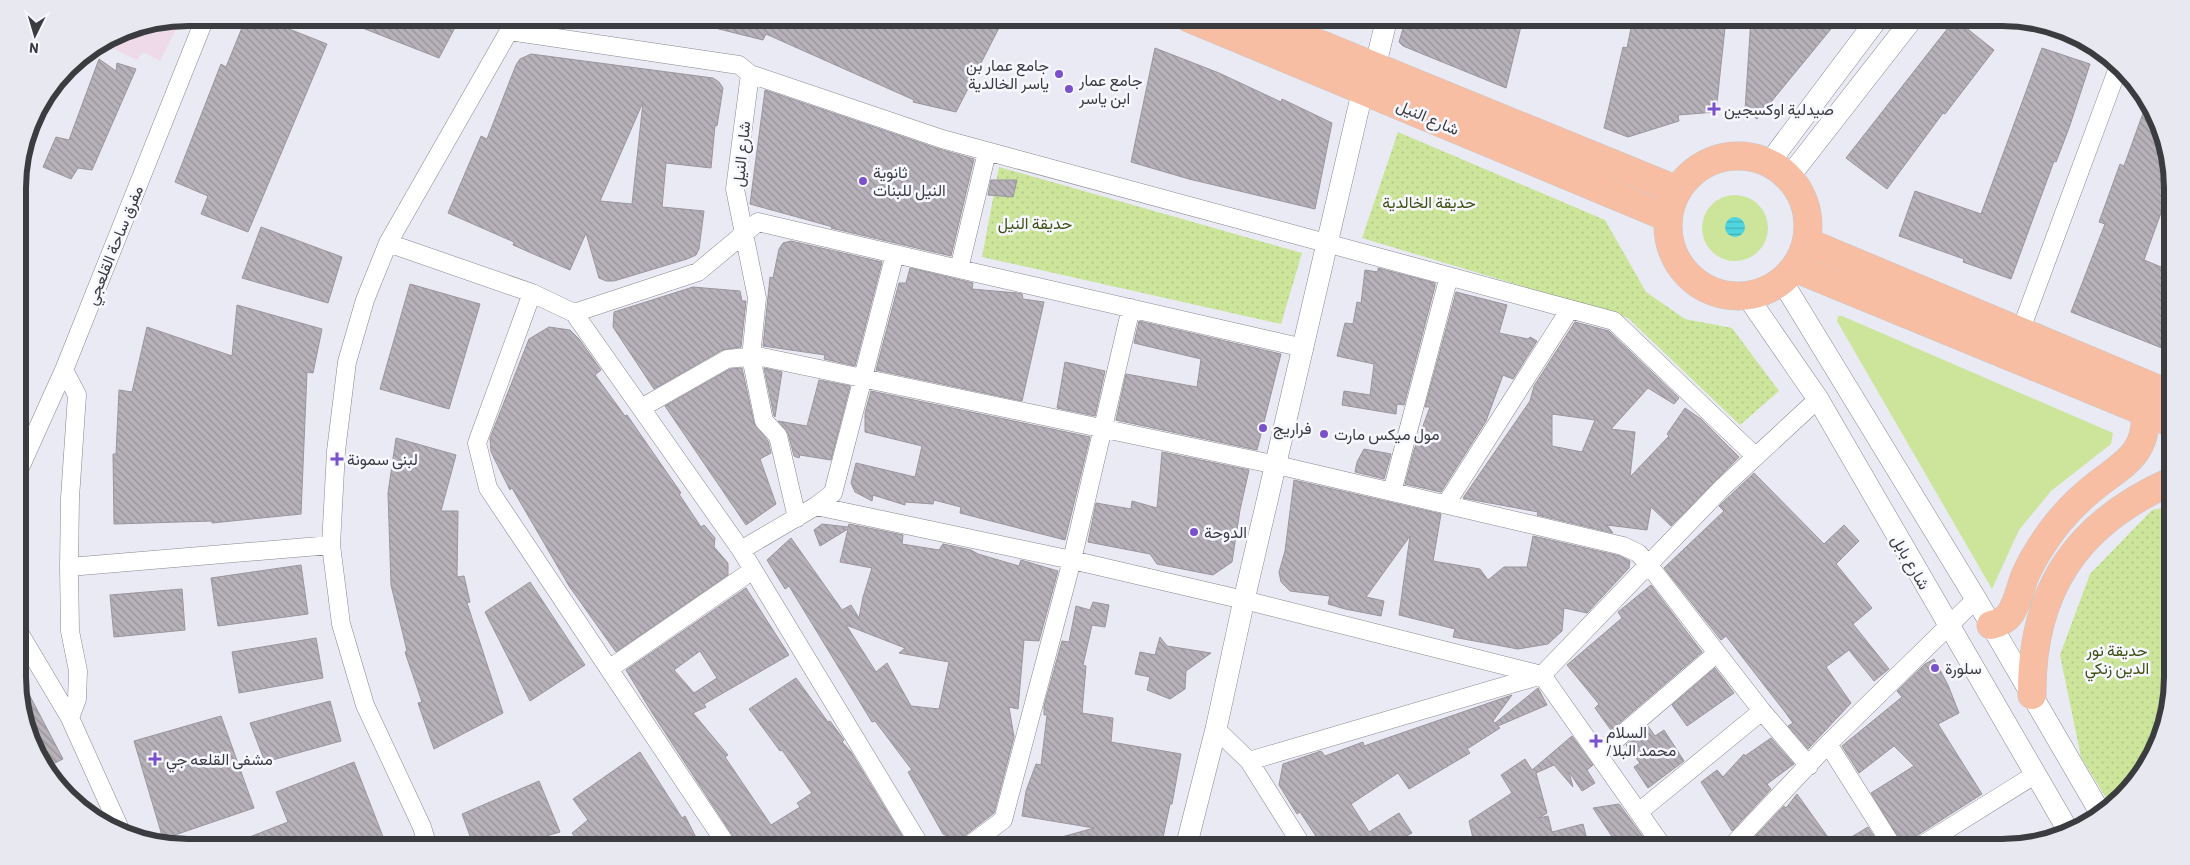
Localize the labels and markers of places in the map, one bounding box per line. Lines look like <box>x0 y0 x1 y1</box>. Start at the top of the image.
place label: جامع عمار بن ياسر الخالدية <box>966 55 1049 94</box>
marker: جامع عمار بن ياسر الخالدية <box>1053 68 1065 80</box>
place label: جامع عمار ابن ياسر <box>1078 70 1143 109</box>
marker: جامع عمار ابن ياسر <box>1063 83 1075 95</box>
place label: صيدلية اوكسجين <box>1724 99 1834 120</box>
marker: صيدلية اوكسجين <box>1708 103 1720 115</box>
place label: ثانوية النيل للبنات <box>873 162 946 201</box>
marker: ثانوية النيل للبنات <box>857 175 869 187</box>
place label: فراريج <box>1273 418 1311 440</box>
marker: فراريج <box>1257 422 1269 434</box>
place label: مول ميكس مارت <box>1334 424 1440 445</box>
marker: مول ميكس مارت <box>1318 428 1330 440</box>
place label: لبنى سمونة <box>347 449 418 470</box>
marker: لبنى سمونة <box>331 453 343 465</box>
place label: الدوحة <box>1204 522 1247 543</box>
marker: الدوحة <box>1188 526 1200 538</box>
place label: سلورة <box>1945 658 1982 679</box>
marker: سلورة <box>1929 662 1941 674</box>
place label: السلام /محمد البلا <box>1606 722 1676 760</box>
marker: السلام /محمد البلا <box>1590 735 1602 747</box>
place label: مشفى القلعه جي <box>166 749 273 773</box>
marker: مشفى القلعه جي <box>148 752 162 766</box>

